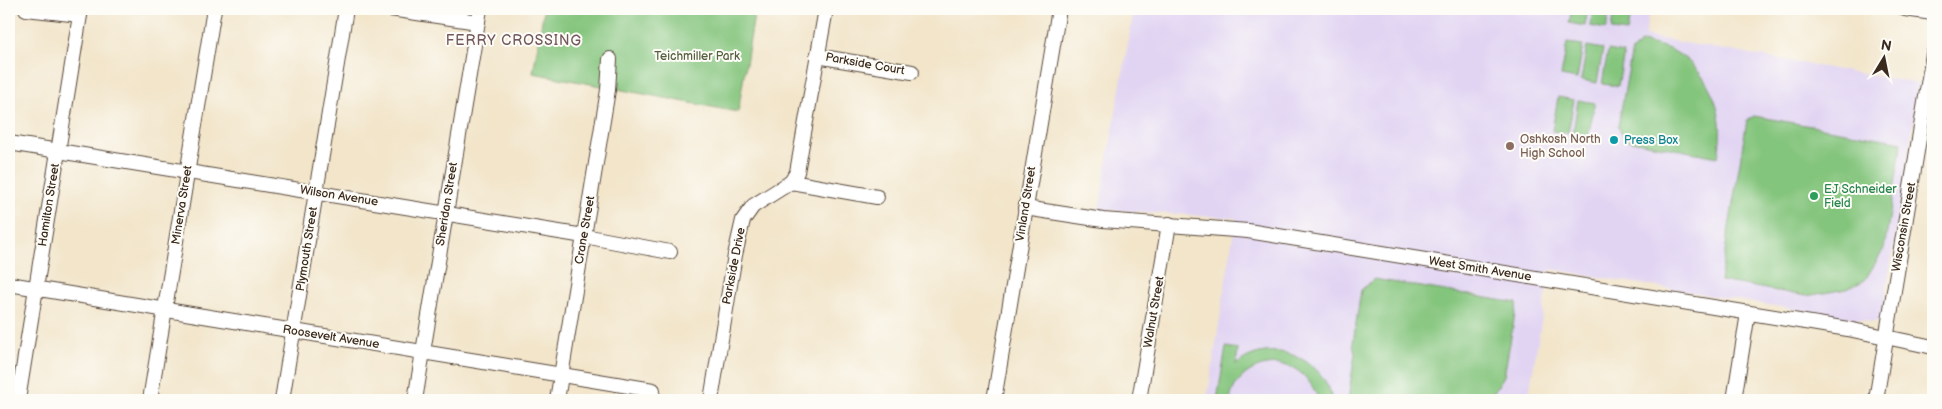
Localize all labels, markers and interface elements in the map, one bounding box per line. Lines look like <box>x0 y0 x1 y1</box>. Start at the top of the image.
district label: FERRY CROSSING <box>446 32 582 49</box>
north arrow <box>1860 32 1910 82</box>
text: N <box>1880 36 1893 55</box>
park label: Teichmiller Park <box>654 49 740 64</box>
street label: Parkside Court <box>824 50 906 78</box>
place label: Oshkosh North High School <box>1520 132 1601 161</box>
place label: Press Box <box>1624 133 1679 148</box>
marker: Press Box <box>1608 134 1620 146</box>
marker: Oshkosh North High School <box>1504 140 1516 152</box>
street label: Sheridan Street <box>433 161 461 247</box>
street label: Hamilton Street <box>35 162 63 248</box>
street label: Minerva Street <box>168 164 196 246</box>
street label: Vinland Street <box>1013 165 1039 243</box>
street label: Wisconsin Street <box>1889 181 1919 273</box>
street label: Wilson Avenue <box>299 182 379 210</box>
place label: EJ Schneider Field <box>1824 182 1897 211</box>
marker: EJ Schneider Field <box>1808 190 1820 202</box>
street label: Crane Street <box>572 194 598 265</box>
street label: Plymouth Street <box>293 205 321 292</box>
street label: Parkside Drive <box>719 226 749 306</box>
street label: West Smith Avenue <box>1428 253 1532 285</box>
street label: Walnut Street <box>1140 275 1168 349</box>
street label: Roosevelt Avenue <box>282 322 380 352</box>

